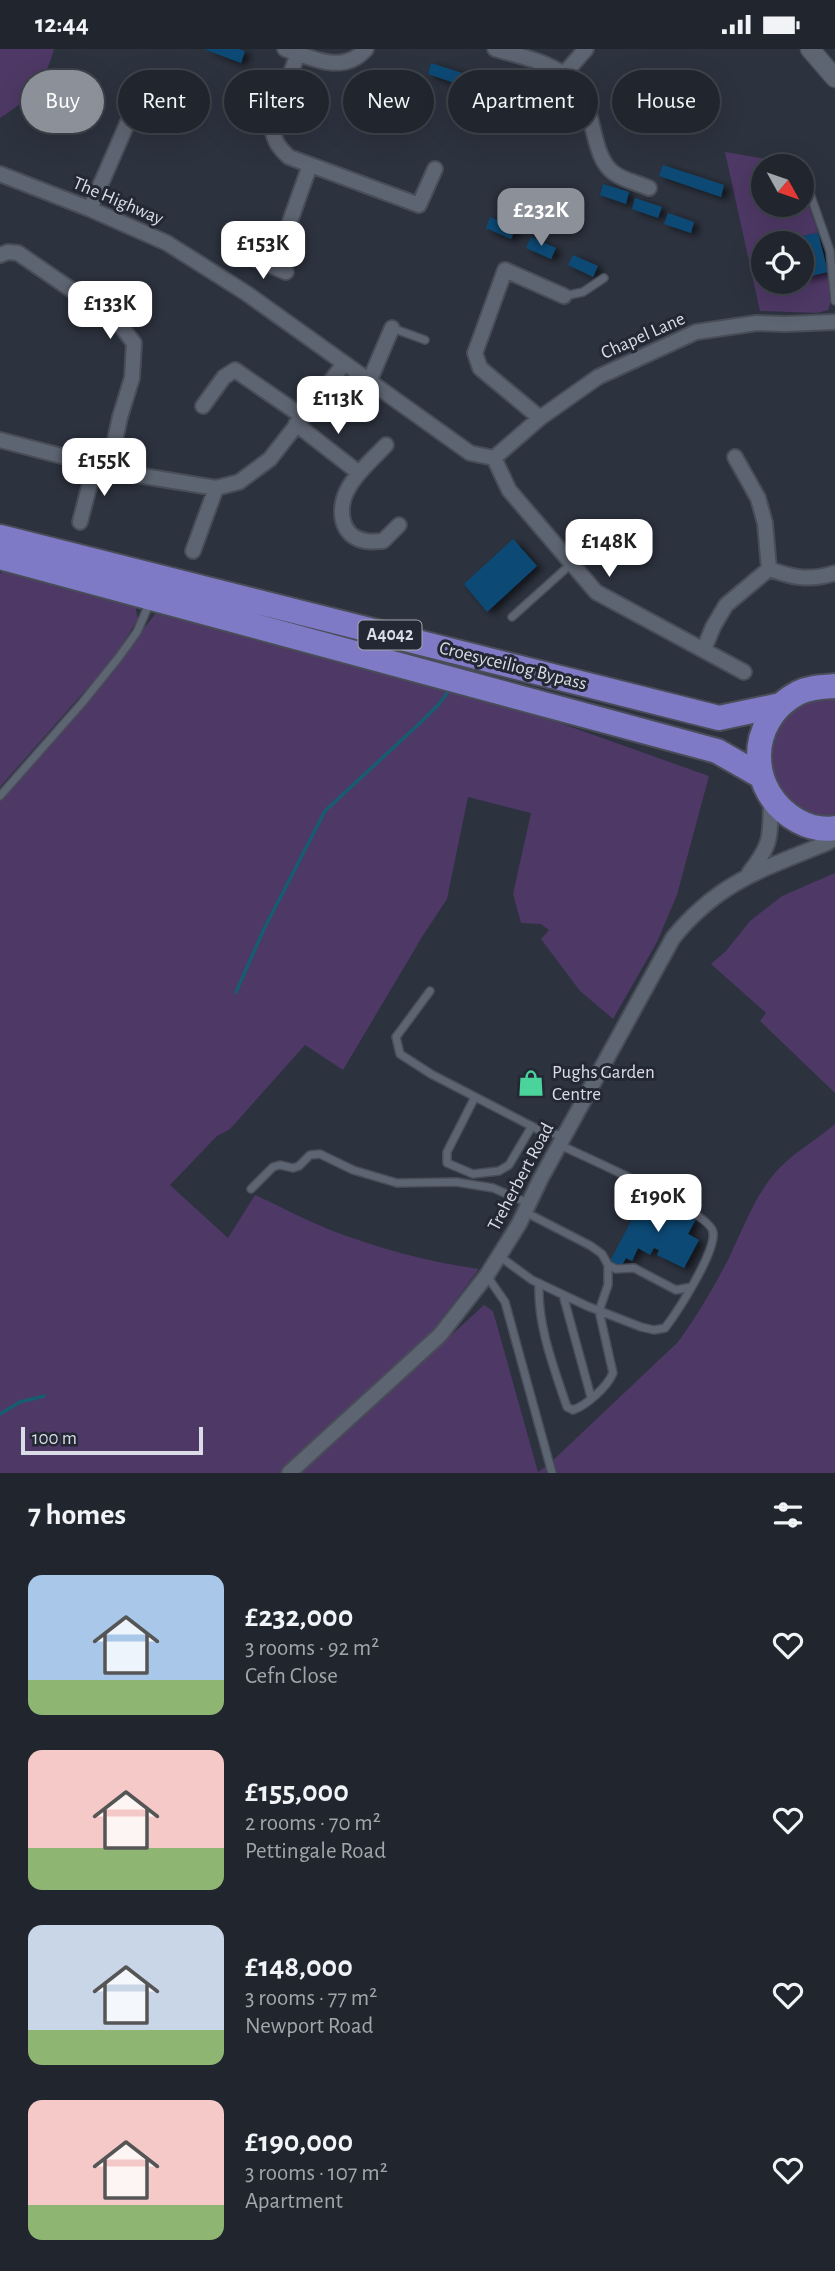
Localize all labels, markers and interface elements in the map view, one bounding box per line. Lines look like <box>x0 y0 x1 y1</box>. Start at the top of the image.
text: 12:44 <box>35 11 89 37</box>
chip: Buy <box>21 70 104 133</box>
chip: Rent <box>118 70 210 133</box>
chip: Filters <box>224 70 329 133</box>
chip: New <box>343 70 434 133</box>
chip: Apartment <box>448 70 598 133</box>
chip: House <box>612 70 720 133</box>
north arrow <box>751 154 814 217</box>
map controls <box>751 154 814 294</box>
street label: The Highway <box>70 173 166 229</box>
pin: £232K <box>492 189 590 248</box>
text: £232K <box>513 199 569 222</box>
pin: £153K <box>214 222 312 281</box>
button: locate <box>751 231 814 294</box>
text: £153K <box>237 232 289 255</box>
pin: £133K <box>61 281 159 341</box>
text: £133K <box>84 292 136 315</box>
street label: Chapel Lane <box>598 309 688 363</box>
pin: £113K <box>289 377 387 436</box>
text: £113K <box>313 387 363 410</box>
pin: £155K <box>55 439 153 498</box>
text: £155K <box>78 449 130 472</box>
pin: £148K <box>560 519 658 579</box>
text: £148K <box>582 530 636 553</box>
road number: A4042 <box>358 621 422 649</box>
street label: Croesyceiliog Bypass <box>437 639 589 693</box>
place label: Pughs Garden Centre <box>552 1063 655 1104</box>
shop icon: Pughs Garden Centre <box>516 1068 546 1098</box>
street label: Treherbert Road <box>485 1120 557 1234</box>
pin: £190K <box>609 1175 707 1234</box>
text: £190K <box>630 1185 686 1208</box>
scale bar <box>21 1424 203 1456</box>
text: 100 m <box>32 1429 77 1448</box>
icon: filters <box>769 1496 807 1534</box>
text: 7 homes <box>28 1500 126 1530</box>
text: £232,000 <box>245 1602 353 1632</box>
icon: home <box>84 1603 168 1687</box>
icon: heart <box>769 1626 807 1664</box>
text: 3 rooms · 92 m² <box>245 1637 379 1660</box>
text: Cefn Close <box>245 1665 338 1688</box>
text: £155,000 <box>245 1777 349 1807</box>
icon: home <box>84 1778 168 1862</box>
icon: heart <box>769 1801 807 1839</box>
text: 2 rooms · 70 m² <box>245 1812 381 1835</box>
text: Pettingale Road <box>245 1840 386 1863</box>
text: £148,000 <box>245 1952 353 1982</box>
icon: home <box>84 1953 168 2037</box>
icon: heart <box>769 1976 807 2014</box>
text: 3 rooms · 77 m² <box>245 1987 377 2010</box>
text: Newport Road <box>245 2015 373 2038</box>
text: £190,000 <box>245 2127 353 2157</box>
icon: home <box>84 2128 168 2212</box>
icon: heart <box>769 2151 807 2189</box>
text: 3 rooms · 107 m² <box>245 2162 388 2185</box>
text: Apartment <box>245 2190 343 2213</box>

